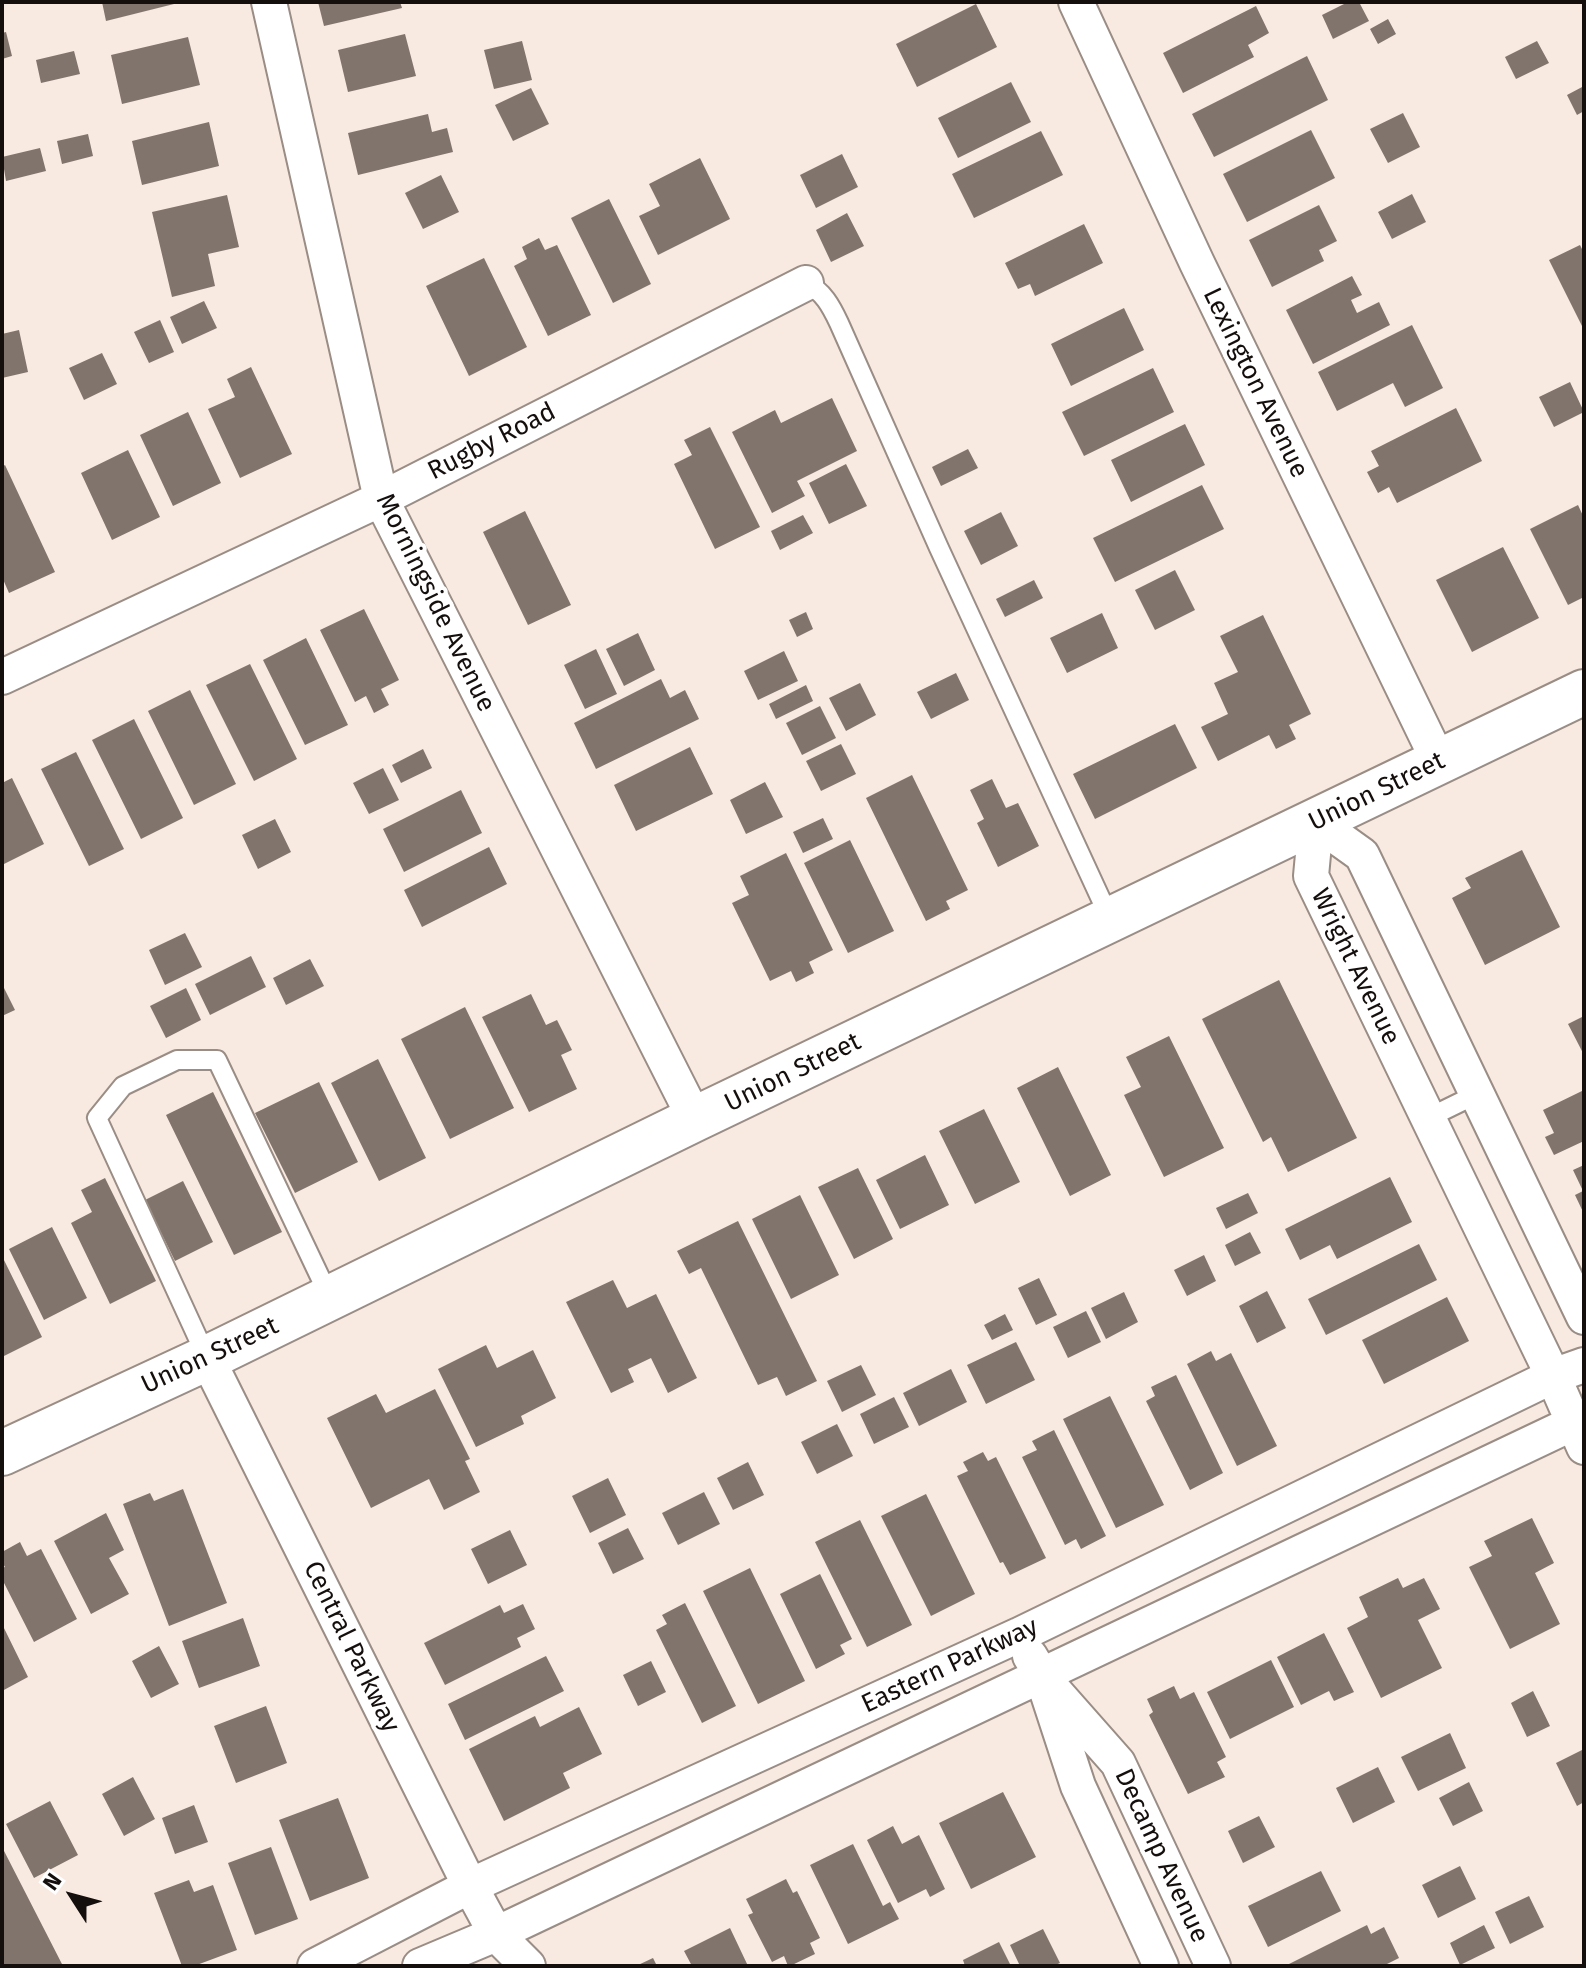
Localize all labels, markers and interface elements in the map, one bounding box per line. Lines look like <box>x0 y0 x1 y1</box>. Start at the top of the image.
street label: Lexington Avenue <box>1195 283 1315 483</box>
street label: Rugby Road <box>423 396 561 488</box>
street label: Morningside Avenue <box>369 489 501 717</box>
street label: Union Street <box>1304 746 1450 838</box>
street label: Wright Avenue <box>1304 884 1406 1050</box>
street label: Union Street <box>720 1027 866 1119</box>
street label: Union Street <box>137 1311 283 1401</box>
street label: Central Parkway <box>296 1556 406 1738</box>
street label: Eastern Parkway <box>857 1612 1043 1720</box>
street label: Decamp Avenue <box>1107 1764 1215 1948</box>
north arrow <box>32 1856 112 1936</box>
text: N <box>37 1868 67 1895</box>

